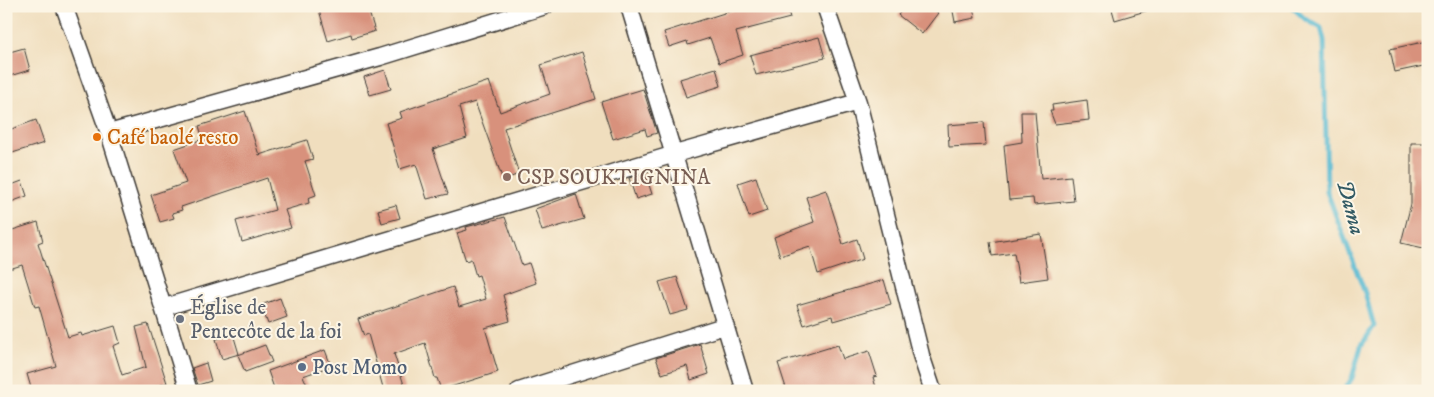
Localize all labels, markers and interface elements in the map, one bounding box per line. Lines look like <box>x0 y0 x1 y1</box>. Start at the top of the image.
place label: Café baolé resto <box>107 125 238 151</box>
marker: Café baolé resto <box>91 131 103 143</box>
place label: CSP SOUKTIGNINA <box>517 165 711 191</box>
marker: CSP SOUKTIGNINA <box>501 171 513 183</box>
water label: Dama <box>1330 177 1371 238</box>
place label: Église de Pentecôte de la foi <box>190 294 342 345</box>
marker: Église de Pentecôte de la foi <box>174 313 186 325</box>
place label: Post Momo <box>312 355 407 381</box>
marker: Post Momo <box>296 361 308 373</box>

